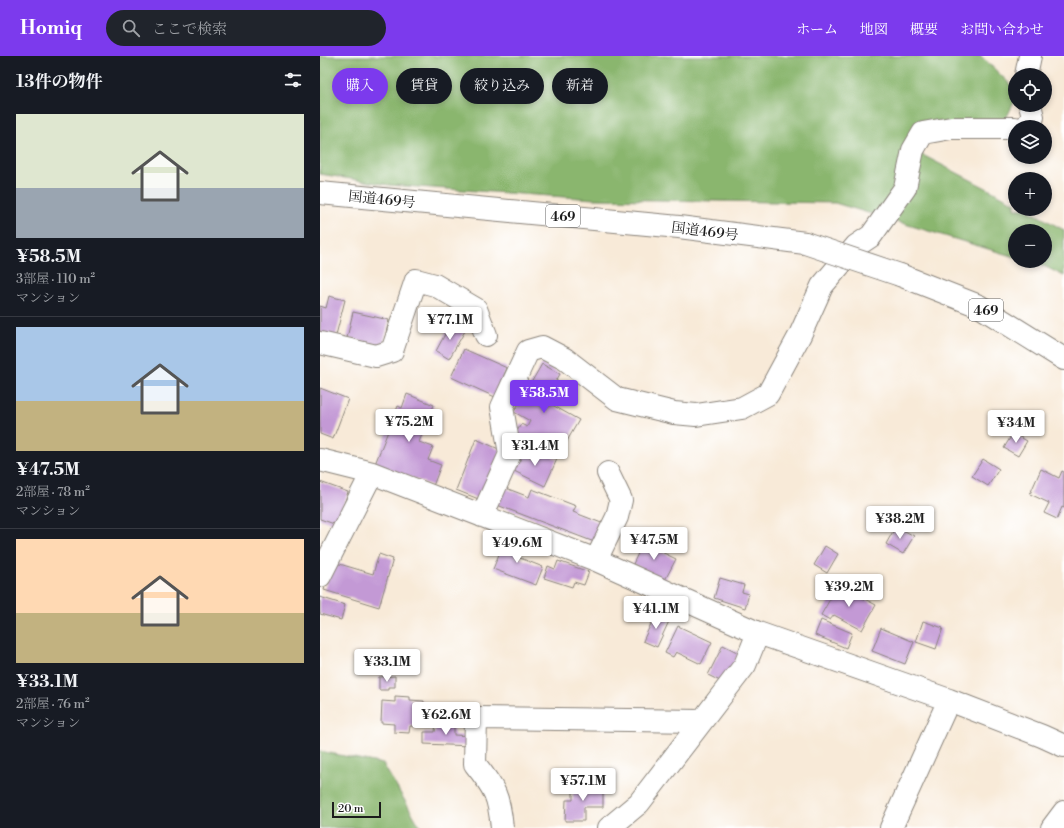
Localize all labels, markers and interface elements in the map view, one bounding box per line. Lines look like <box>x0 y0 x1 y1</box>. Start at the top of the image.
search box <box>106 10 386 46</box>
text: Homiq <box>20 16 82 40</box>
icon: search <box>120 17 142 39</box>
text: ここで検索 <box>152 20 227 39</box>
text: ホーム <box>796 21 838 39</box>
text: 地図 <box>860 21 888 39</box>
text: 概要 <box>910 21 938 39</box>
text: お問い合わせ <box>960 21 1044 39</box>
chip: 購入 <box>332 68 388 104</box>
chip: 賃貸 <box>396 68 452 104</box>
chip: 絞り込み <box>460 68 544 104</box>
chip: 新着 <box>552 68 608 104</box>
map controls <box>1008 68 1052 268</box>
button: locate <box>1008 68 1052 112</box>
icon: filters <box>282 69 304 91</box>
text: 13件の物件 <box>16 71 102 93</box>
button: layers <box>1008 120 1052 164</box>
icon: home <box>124 140 196 212</box>
button: + <box>1008 172 1052 216</box>
street label: 国道469号 <box>347 188 416 212</box>
road number: 469 <box>546 205 580 227</box>
street label: 国道469号 <box>670 219 739 245</box>
button: − <box>1008 224 1052 268</box>
text: ¥58.5M <box>16 246 81 268</box>
text: 3部屋 · 110 m² <box>16 271 95 287</box>
text: マンション <box>16 290 80 306</box>
road number: 469 <box>969 299 1003 321</box>
pin: ¥77.1M <box>417 307 483 341</box>
text: ¥77.1M <box>427 312 473 328</box>
icon: home <box>124 353 196 425</box>
pin: ¥58.5M <box>511 380 577 414</box>
text: ¥58.5M <box>519 385 569 401</box>
pin: ¥75.2M <box>376 409 442 443</box>
pin: ¥34M <box>992 410 1040 444</box>
text: ¥75.2M <box>384 414 434 430</box>
text: ¥34M <box>997 415 1035 431</box>
pin: ¥31.4M <box>502 433 568 467</box>
text: ¥31.4M <box>511 438 559 454</box>
text: ¥47.5M <box>16 459 80 481</box>
text: 2部屋 · 78 m² <box>16 484 90 500</box>
text: マンション <box>16 503 80 519</box>
pin: ¥38.2M <box>867 506 933 540</box>
text: ¥38.2M <box>875 511 925 527</box>
pin: ¥47.5M <box>621 527 687 561</box>
pin: ¥49.6M <box>484 530 550 564</box>
text: ¥47.5M <box>630 532 678 548</box>
text: ¥49.6M <box>492 535 542 551</box>
icon: home <box>124 565 196 637</box>
pin: ¥39.2M <box>816 574 882 608</box>
text: ¥39.2M <box>824 579 874 595</box>
pin: ¥41.1M <box>623 596 689 630</box>
text: ¥41.1M <box>633 601 679 617</box>
pin: ¥33.1M <box>354 649 420 683</box>
text: ¥33.1M <box>363 654 411 670</box>
text: ¥33.1M <box>16 671 78 693</box>
text: 2部屋 · 76 m² <box>16 696 90 712</box>
pin: ¥62.6M <box>413 702 479 736</box>
text: ¥62.6M <box>421 707 471 723</box>
text: マンション <box>16 715 80 731</box>
pin: ¥57.1M <box>550 768 616 802</box>
text: ¥57.1M <box>560 773 606 789</box>
scale bar <box>332 800 381 819</box>
text: 20 m <box>338 802 363 816</box>

